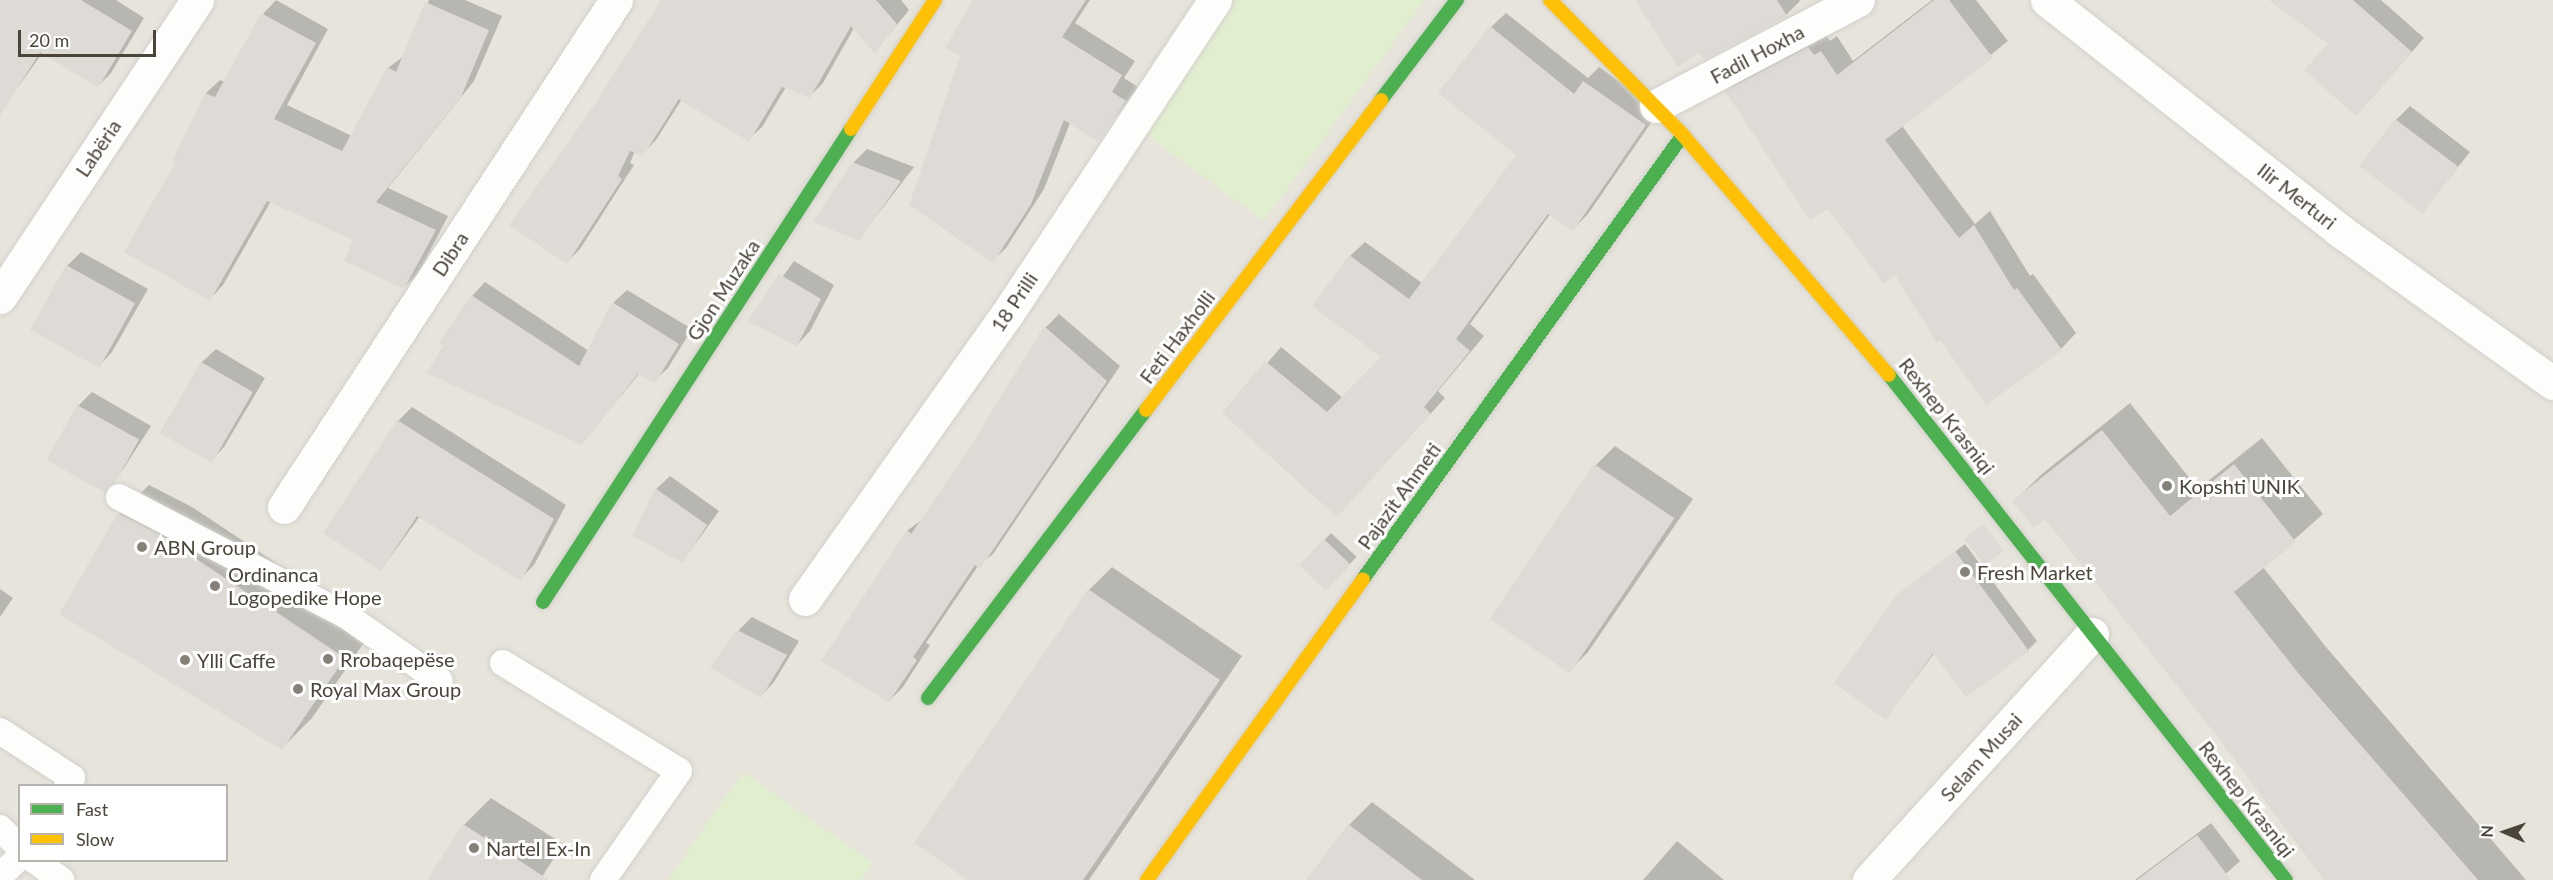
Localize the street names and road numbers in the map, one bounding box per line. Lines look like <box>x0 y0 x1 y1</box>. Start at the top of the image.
street label: Fadil Hoxha <box>1706 19 1808 89</box>
street label: Labëria <box>70 115 126 181</box>
street label: Ilir Merturi <box>2253 158 2341 234</box>
street label: Dibra <box>427 227 473 281</box>
street label: Gjon Muzaka <box>681 235 765 345</box>
street label: 18 Prilli <box>985 268 1043 336</box>
street label: Feti Haxholli <box>1134 286 1220 388</box>
street label: Rexhep Krasniqi <box>1894 353 2000 479</box>
street label: Pajazit Ahmeti <box>1352 438 1446 554</box>
street label: Selam Musai <box>1935 708 2027 806</box>
street label: Rexhep Krasniqi <box>2194 736 2300 862</box>

